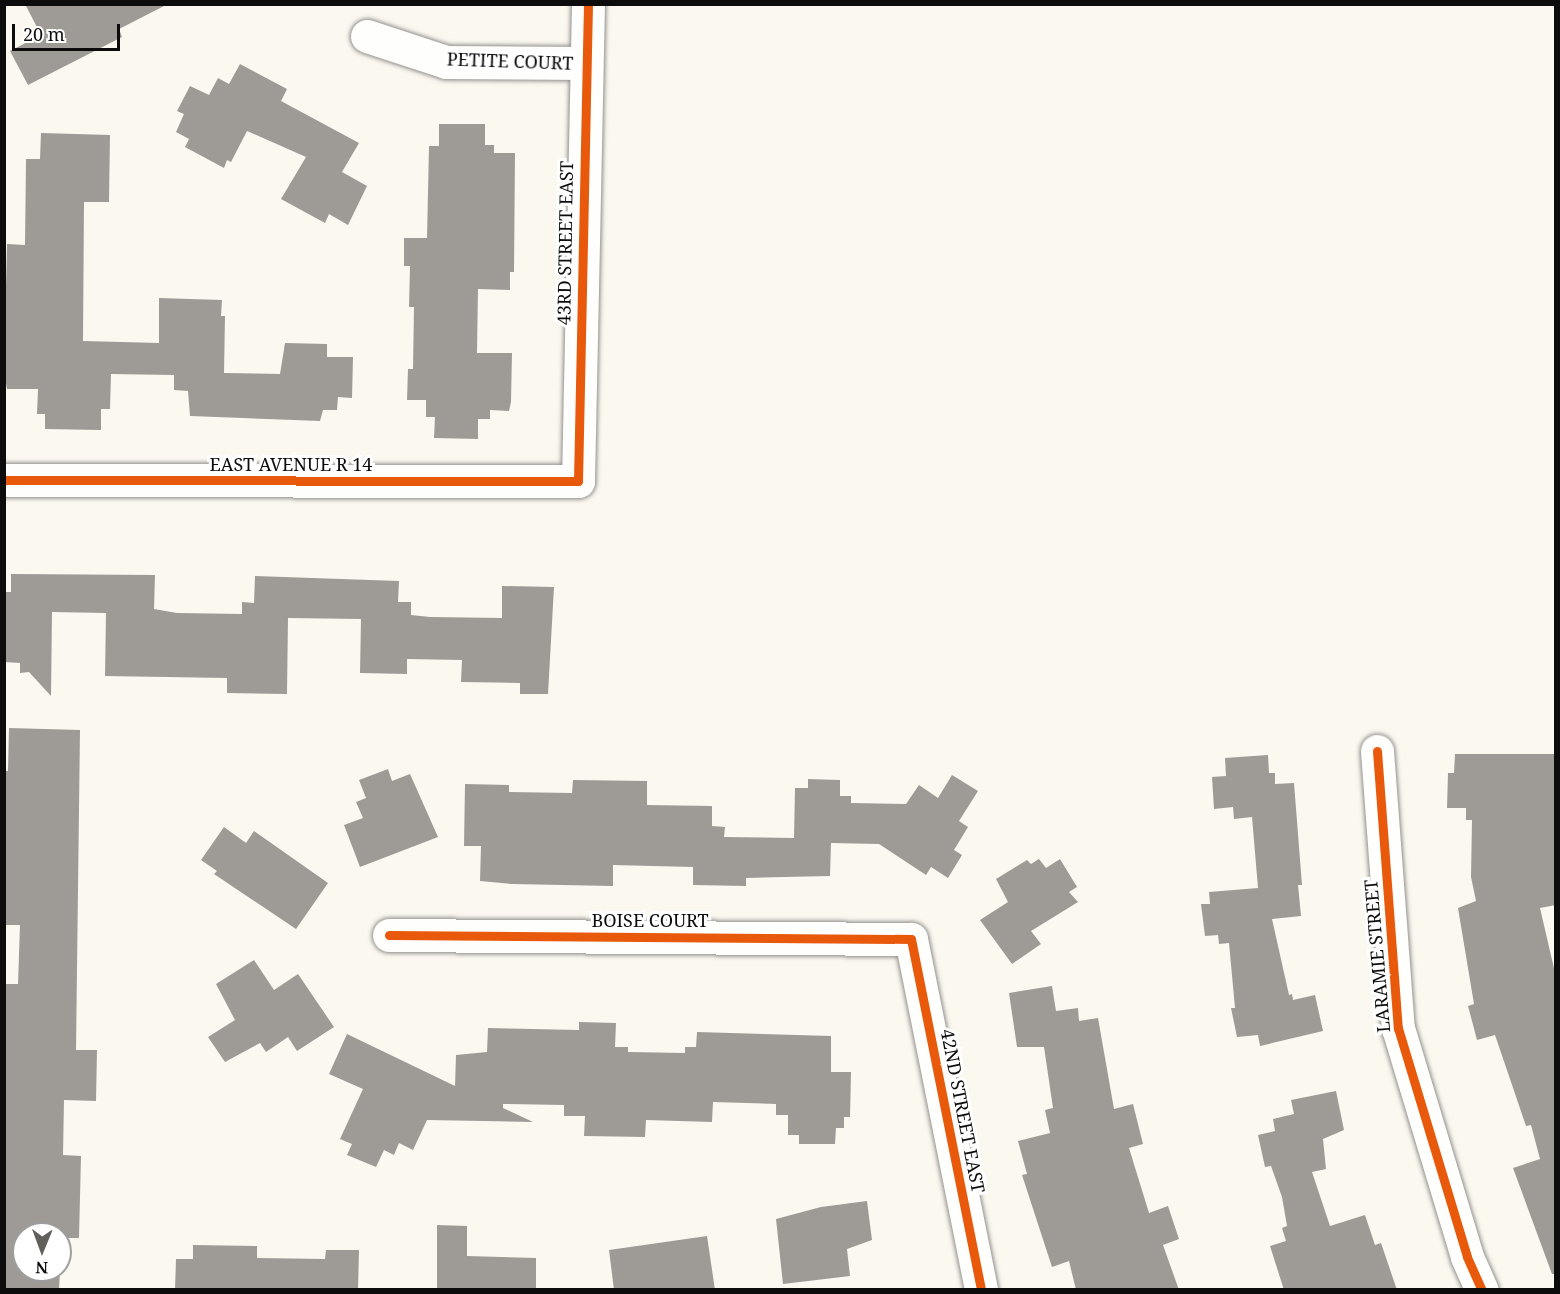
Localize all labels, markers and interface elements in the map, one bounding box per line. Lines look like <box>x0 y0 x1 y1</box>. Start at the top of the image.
scale bar <box>15 12 123 50</box>
text: 20 m <box>23 22 65 46</box>
street label: PETITE COURT <box>446 48 574 74</box>
street label: 43RD STREET EAST <box>553 161 577 325</box>
street label: EAST AVENUE R 14 <box>210 453 372 475</box>
street label: LARAMIE STREET <box>1360 879 1394 1033</box>
street label: BOISE COURT <box>591 909 709 931</box>
street label: 42ND STREET EAST <box>937 1027 989 1195</box>
north arrow <box>12 1222 72 1282</box>
text: N <box>35 1257 48 1279</box>

